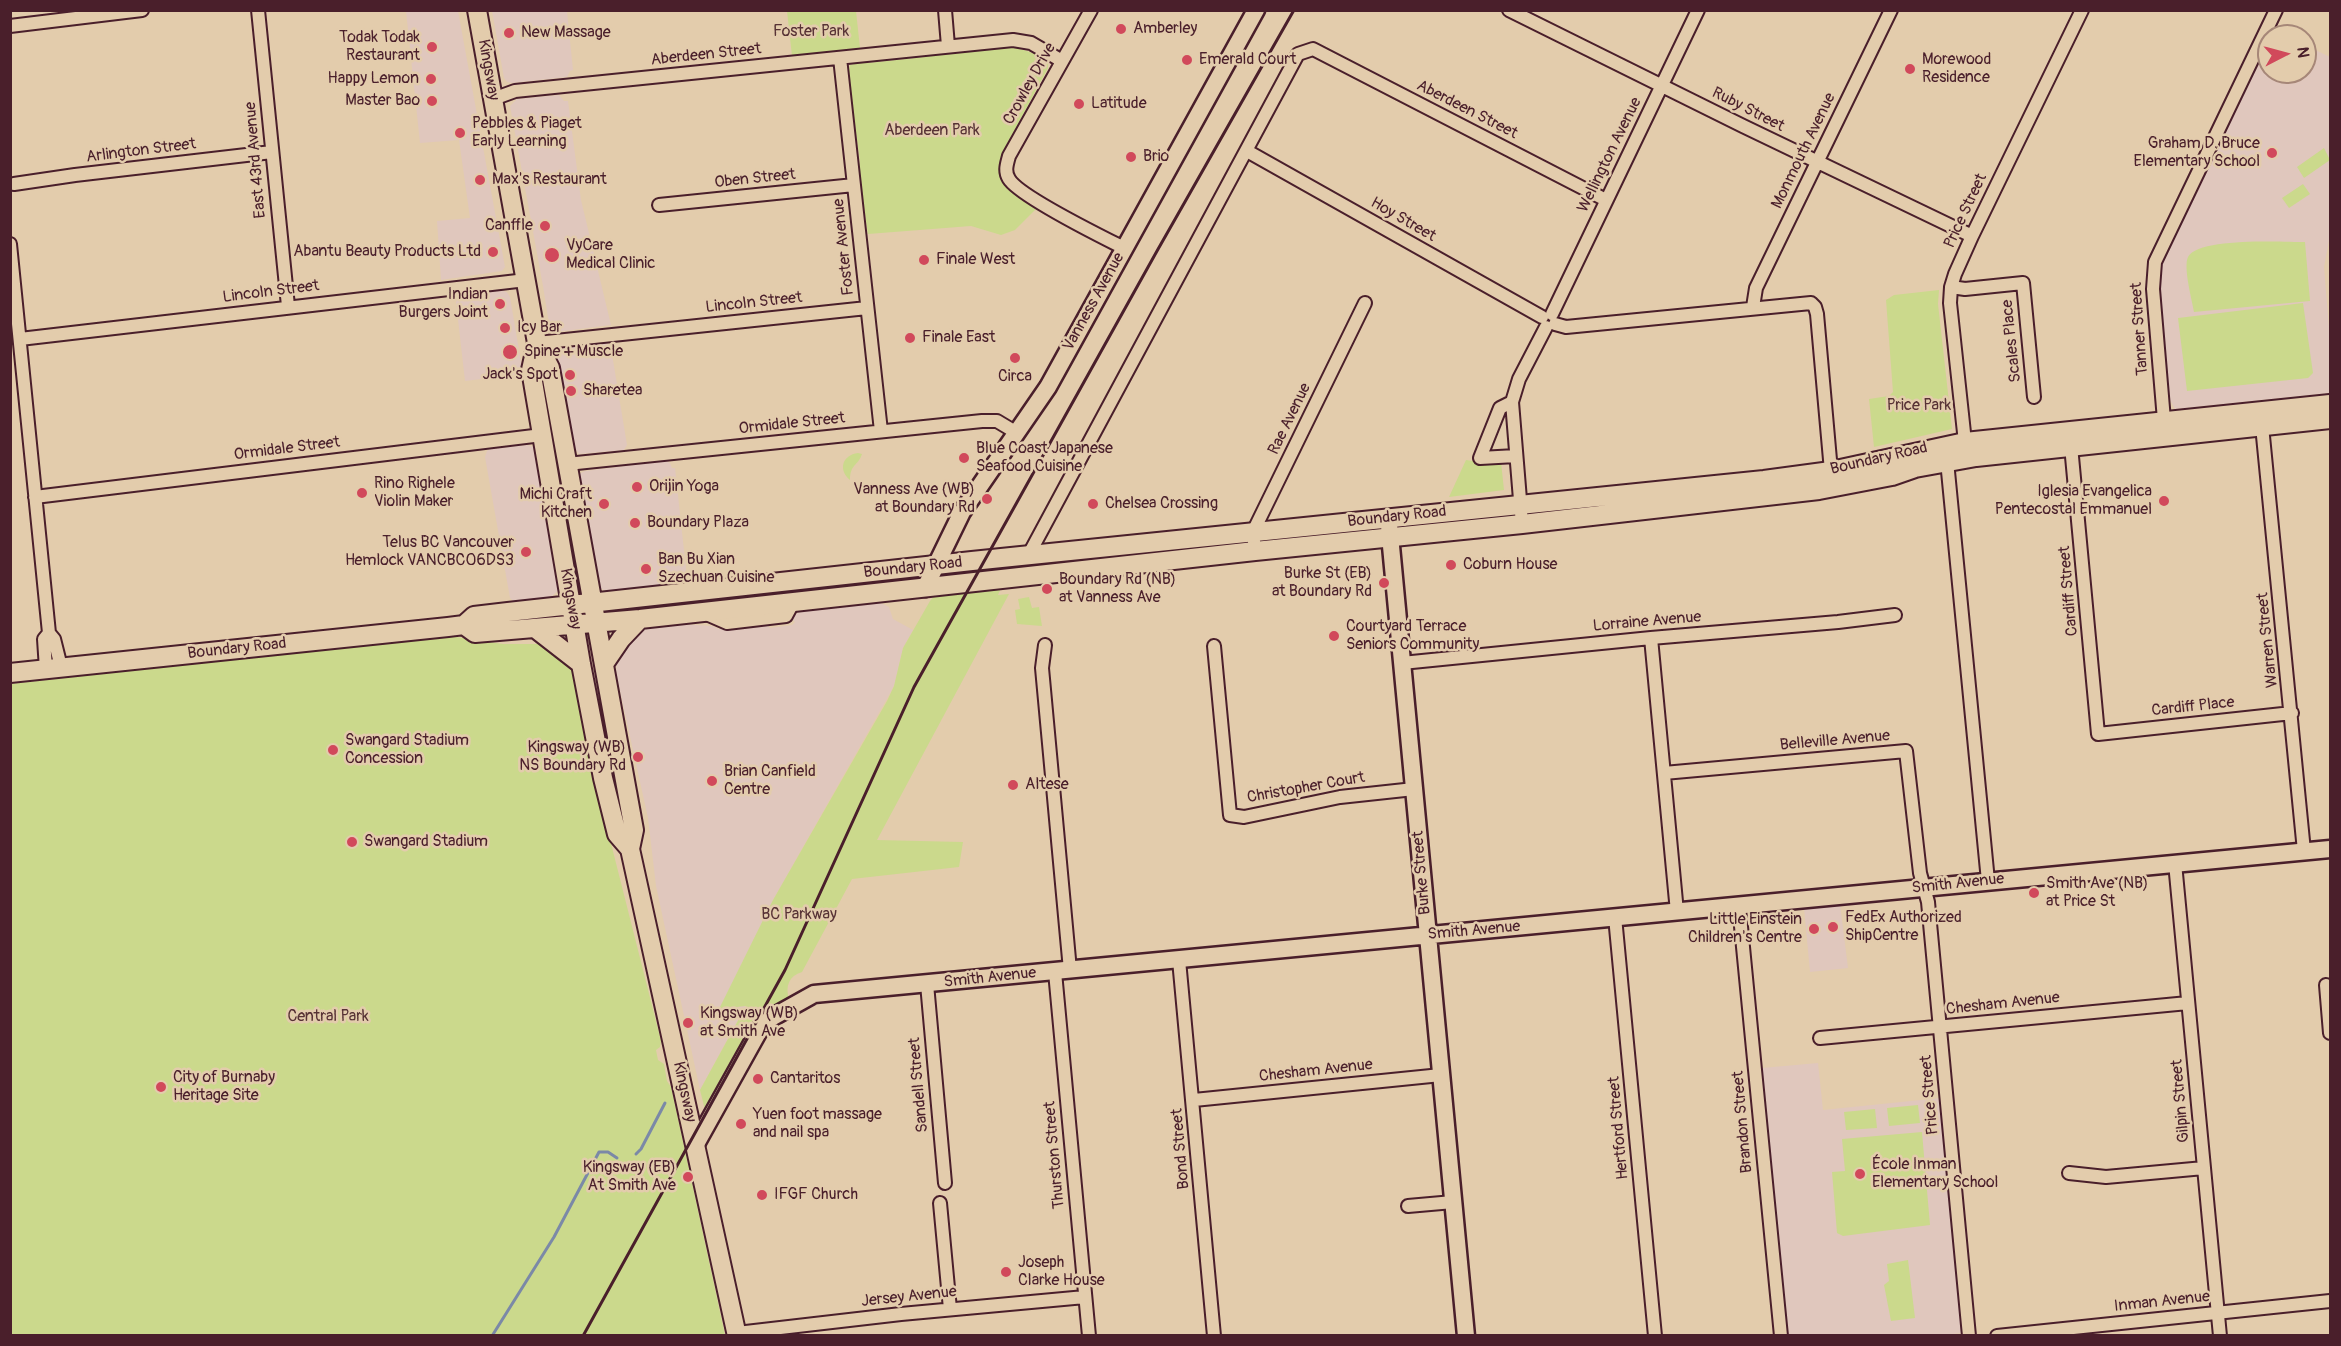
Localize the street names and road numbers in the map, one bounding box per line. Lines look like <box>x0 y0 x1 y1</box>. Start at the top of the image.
street label: Kingsway <box>473 38 503 102</box>
street label: Aberdeen Street <box>650 40 762 70</box>
street label: Crowley Drive <box>1000 40 1060 128</box>
street label: Aberdeen Street <box>1413 76 1521 144</box>
street label: Ruby Street <box>1709 84 1787 136</box>
street label: Monmouth Avenue <box>1768 90 1840 212</box>
street label: Wellington Avenue <box>1574 94 1646 216</box>
street label: East 43rd Avenue <box>241 101 271 219</box>
street label: Arlington Street <box>85 135 197 167</box>
street label: Oben Street <box>713 165 797 193</box>
street label: Price Street <box>1940 171 1992 251</box>
street label: Hoy Street <box>1367 194 1439 246</box>
street label: Foster Avenue <box>829 198 859 296</box>
street label: Vanness Avenue <box>1059 249 1129 355</box>
street label: Lincoln Street <box>222 277 320 307</box>
street label: Tanner Street <box>2127 282 2153 376</box>
street label: Lincoln Street <box>705 288 803 318</box>
street label: Scales Place <box>1998 299 2026 383</box>
street label: Rae Avenue <box>1264 380 1316 458</box>
street label: Ormidale Street <box>738 409 846 439</box>
street label: Ormidale Street <box>233 433 341 465</box>
street label: Boundary Road <box>1829 438 1929 480</box>
street label: Boundary Road <box>1347 502 1447 532</box>
street label: Cardiff Street <box>2055 545 2083 637</box>
street label: Boundary Road <box>863 553 963 583</box>
street label: Kingsway <box>555 567 585 631</box>
street label: Warren Street <box>2253 591 2283 689</box>
street label: Lorraine Avenue <box>1592 608 1702 636</box>
street label: Boundary Road <box>187 634 287 664</box>
street label: Cardiff Place <box>2151 693 2235 721</box>
street label: Belleville Avenue <box>1779 727 1891 755</box>
street label: Christopher Court <box>1246 768 1366 808</box>
street label: Burke Street <box>1409 830 1435 916</box>
street label: Smith Avenue <box>1911 870 2005 898</box>
street label: Smith Avenue <box>1427 917 1521 945</box>
street label: Smith Avenue <box>943 964 1037 992</box>
street label: Chesham Avenue <box>1945 988 2061 1020</box>
street label: Sandell Street <box>905 1036 933 1134</box>
street label: Price Street <box>1917 1054 1943 1136</box>
street label: Chesham Avenue <box>1258 1055 1374 1087</box>
street label: Gilpin Street <box>2168 1059 2194 1143</box>
street label: Kingsway <box>668 1060 700 1124</box>
street label: Brandon Street <box>1729 1070 1757 1174</box>
street label: Hertford Street <box>1605 1075 1633 1181</box>
street label: Thurston Street <box>1041 1100 1069 1210</box>
street label: Bond Street <box>1168 1108 1194 1190</box>
street label: Jersey Avenue <box>860 1282 958 1312</box>
street label: Inman Avenue <box>2113 1287 2211 1317</box>

